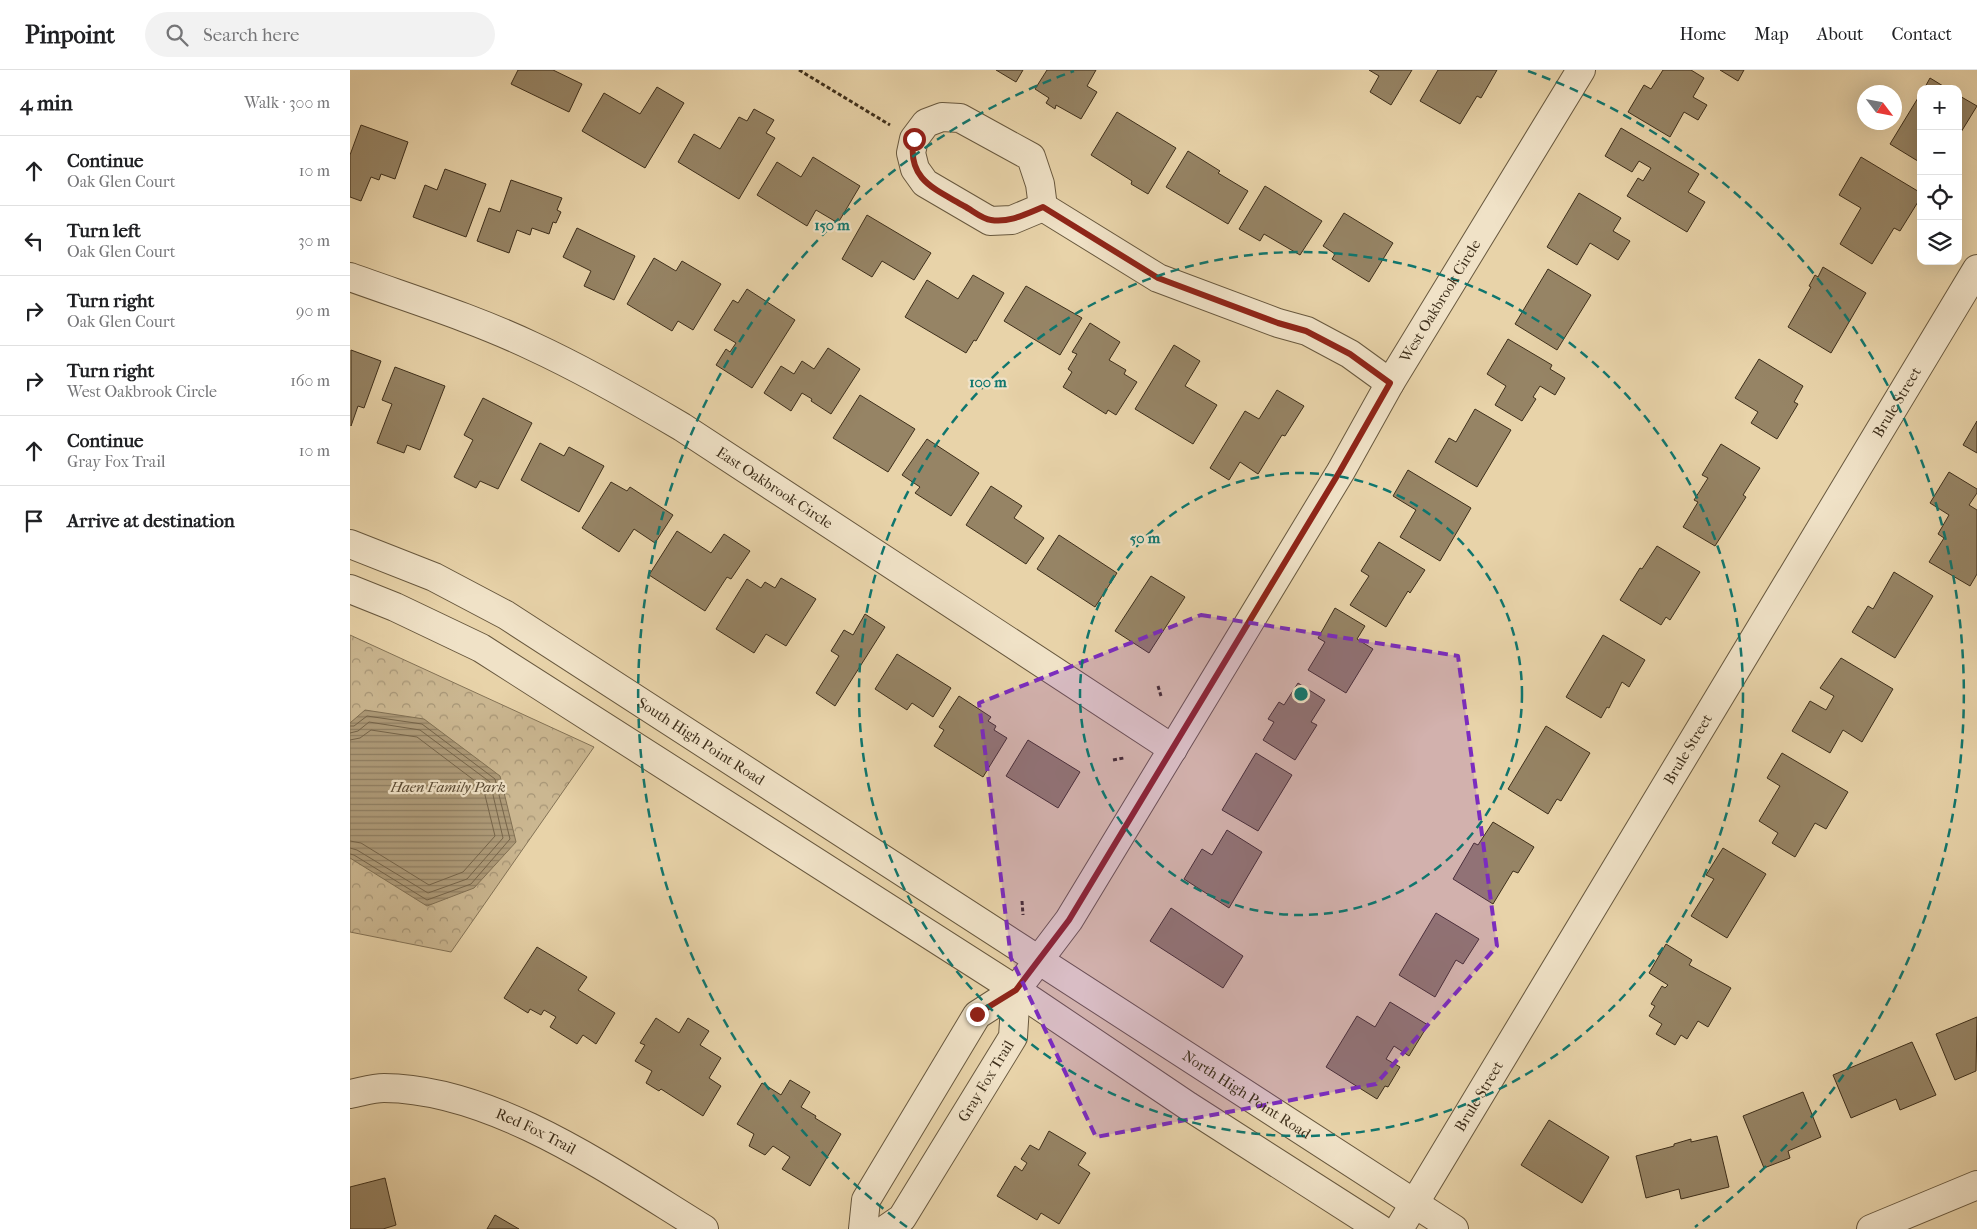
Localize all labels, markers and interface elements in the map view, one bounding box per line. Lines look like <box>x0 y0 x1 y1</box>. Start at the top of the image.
search box <box>145 12 495 57</box>
text: Pinpoint <box>25 21 115 49</box>
icon: search <box>163 21 191 49</box>
text: Search here <box>203 24 299 46</box>
text: Home <box>1679 24 1726 45</box>
text: Map <box>1754 24 1789 45</box>
text: About <box>1817 24 1863 45</box>
text: Contact <box>1891 24 1952 45</box>
north arrow <box>1857 85 1902 130</box>
map controls <box>1917 85 1962 265</box>
button: + <box>1917 85 1962 130</box>
text: 4 min <box>20 91 73 115</box>
text: Walk · 300 m <box>244 93 330 112</box>
route start <box>903 128 926 151</box>
button: − <box>1917 130 1962 175</box>
text: Continue <box>67 150 143 172</box>
icon: ahead <box>20 157 48 185</box>
text: 10 m <box>299 161 330 180</box>
text: Oak Glen Court <box>67 172 175 191</box>
button: locate <box>1917 175 1962 220</box>
text: 150 m <box>814 216 850 234</box>
text: Turn left <box>67 220 141 242</box>
button: layers <box>1917 220 1962 265</box>
icon: left <box>20 227 48 255</box>
text: 30 m <box>298 231 330 250</box>
street label: West Oakbrook Circle <box>1395 236 1485 366</box>
text: Oak Glen Court <box>67 242 175 261</box>
text: Turn right <box>67 290 154 312</box>
icon: right <box>20 297 48 325</box>
text: 90 m <box>296 301 330 320</box>
text: Oak Glen Court <box>67 312 175 331</box>
text: Turn right <box>67 360 154 382</box>
street label: Brule Street <box>1869 363 1925 441</box>
icon: right <box>20 367 48 395</box>
text: 160 m <box>290 371 330 390</box>
text: 100 m <box>969 373 1007 391</box>
text: West Oakbrook Circle <box>67 382 217 401</box>
text: Continue <box>67 430 143 452</box>
icon: ahead <box>20 437 48 465</box>
text: 10 m <box>299 441 330 460</box>
street label: East Oakbrook Circle <box>713 443 837 533</box>
text: Gray Fox Trail <box>67 452 165 471</box>
icon: arrive <box>20 507 48 535</box>
text: Arrive at destination <box>67 510 235 532</box>
text: 50 m <box>1130 529 1161 547</box>
centre of rings <box>1292 685 1310 703</box>
street label: South High Point Road <box>634 694 769 790</box>
street label: Brule Street <box>1660 710 1716 788</box>
park label: Haen Family Park <box>389 778 506 796</box>
route end <box>966 1003 989 1026</box>
street label: Gray Fox Trail <box>954 1037 1018 1125</box>
street label: North High Point Road <box>1179 1047 1315 1143</box>
street label: Brule Street <box>1451 1057 1507 1135</box>
street label: Red Fox Trail <box>493 1104 579 1158</box>

